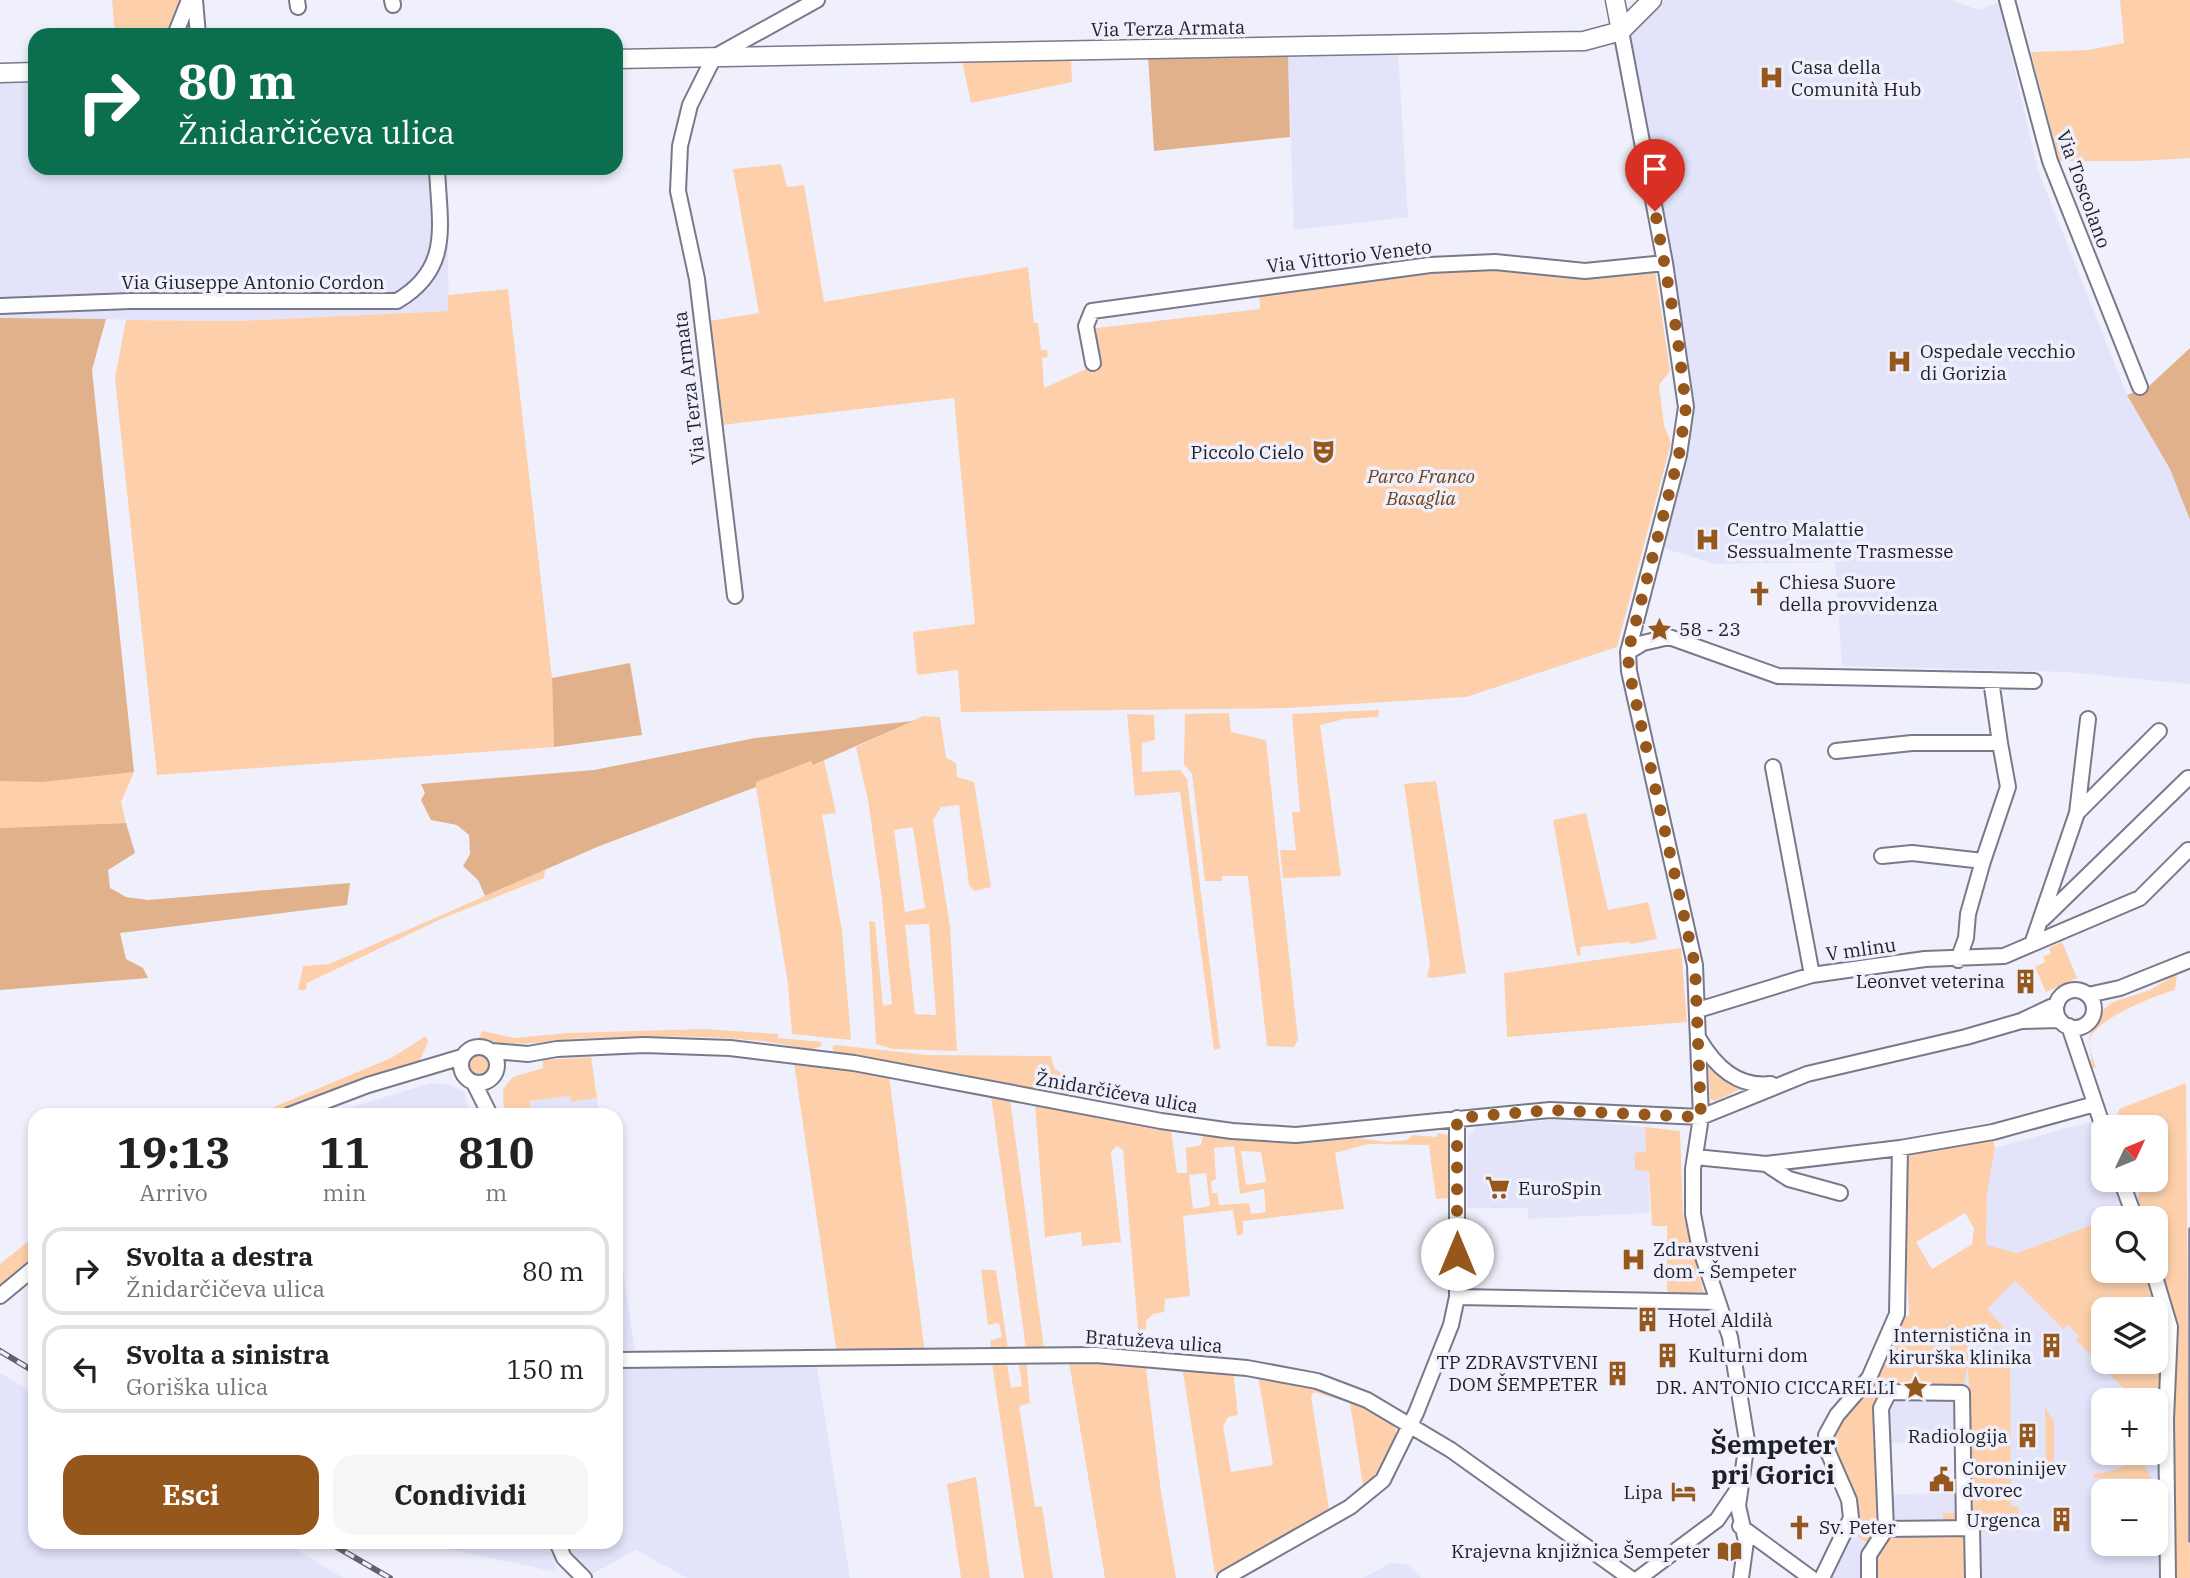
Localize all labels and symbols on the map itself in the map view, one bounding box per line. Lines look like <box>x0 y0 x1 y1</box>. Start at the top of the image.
street label: Via Terza Armata <box>1091 15 1245 41</box>
place label: Casa della Comunità Hub <box>1791 55 1921 101</box>
hospital icon: Casa della Comunità Hub <box>1757 64 1785 92</box>
street label: Via Toscolano <box>2052 127 2116 251</box>
pin <box>1625 139 1685 211</box>
street label: Via Vittorio Veneto <box>1265 234 1433 278</box>
street label: Via Giuseppe Antonio Cordon <box>121 270 385 294</box>
street label: Via Terza Armata <box>668 310 710 466</box>
place label: Ospedale vecchio di Gorizia <box>1920 339 2075 385</box>
hospital icon: Ospedale vecchio di Gorizia <box>1886 348 1914 376</box>
theatre icon: Piccolo Cielo <box>1310 438 1338 466</box>
place label: Piccolo Cielo <box>1190 440 1304 464</box>
park label: Parco Franco Basaglia <box>1366 464 1475 510</box>
place label: Centro Malattie Sessualmente Trasmesse <box>1727 517 1953 563</box>
hospital icon: Centro Malattie Sessualmente Trasmesse <box>1693 526 1721 554</box>
place label: Chiesa Suore della provvidenza <box>1779 570 1938 616</box>
church icon: Chiesa Suore della provvidenza <box>1745 579 1773 607</box>
place icon: 58 - 23 <box>1645 615 1673 643</box>
place label: 58 - 23 <box>1679 617 1741 641</box>
street label: V mlinu <box>1824 932 1898 966</box>
building icon: Leonvet veterina <box>2011 967 2039 995</box>
place label: Leonvet veterina <box>1856 969 2005 993</box>
street label: Žnidarčičeva ulica <box>1034 1066 1200 1118</box>
north arrow <box>2091 1115 2168 1192</box>
supermarket icon: EuroSpin <box>1484 1174 1512 1202</box>
place label: EuroSpin <box>1518 1176 1602 1200</box>
position arrow <box>1420 1217 1494 1291</box>
place label: Zdravstveni dom - Šempeter <box>1653 1237 1797 1283</box>
hospital icon: Zdravstveni dom - Šempeter <box>1619 1246 1647 1274</box>
building icon: Hotel Aldilà <box>1634 1306 1662 1334</box>
place label: Hotel Aldilà <box>1668 1308 1773 1332</box>
place label: Internistična in kirurška klinika <box>1888 1323 2032 1369</box>
street label: Bratuževa ulica <box>1084 1324 1224 1358</box>
building icon: Internistična in kirurška klinika <box>2038 1332 2066 1360</box>
building icon: Kulturni dom <box>1654 1341 1682 1369</box>
place label: Kulturni dom <box>1688 1343 1808 1367</box>
place label: TP ZDRAVSTVENI DOM ŠEMPETER <box>1436 1350 1598 1396</box>
building icon: TP ZDRAVSTVENI DOM ŠEMPETER <box>1604 1359 1632 1387</box>
place icon: DR. ANTONIO CICCARELLI <box>1901 1373 1929 1401</box>
place label: DR. ANTONIO CICCARELLI <box>1656 1375 1895 1399</box>
building icon: Radiologija <box>2014 1422 2042 1450</box>
place label: Radiologija <box>1908 1424 2008 1448</box>
district label: Šempeter pri Gorici <box>1711 1427 1836 1491</box>
place label: Coroninijev dvorec <box>1962 1456 2067 1502</box>
public building icon: Coroninijev dvorec <box>1928 1465 1956 1493</box>
hotel icon: Lipa <box>1669 1478 1697 1506</box>
place label: Lipa <box>1624 1480 1663 1504</box>
building icon: Urgenca <box>2047 1506 2075 1534</box>
place label: Urgenca <box>1966 1508 2041 1532</box>
church icon: Sv. Peter <box>1785 1513 1813 1541</box>
place label: Sv. Peter <box>1819 1515 1896 1539</box>
library icon: Krajevna knjižnica Šempeter <box>1716 1537 1744 1565</box>
place label: Krajevna knjižnica Šempeter <box>1451 1539 1711 1563</box>

